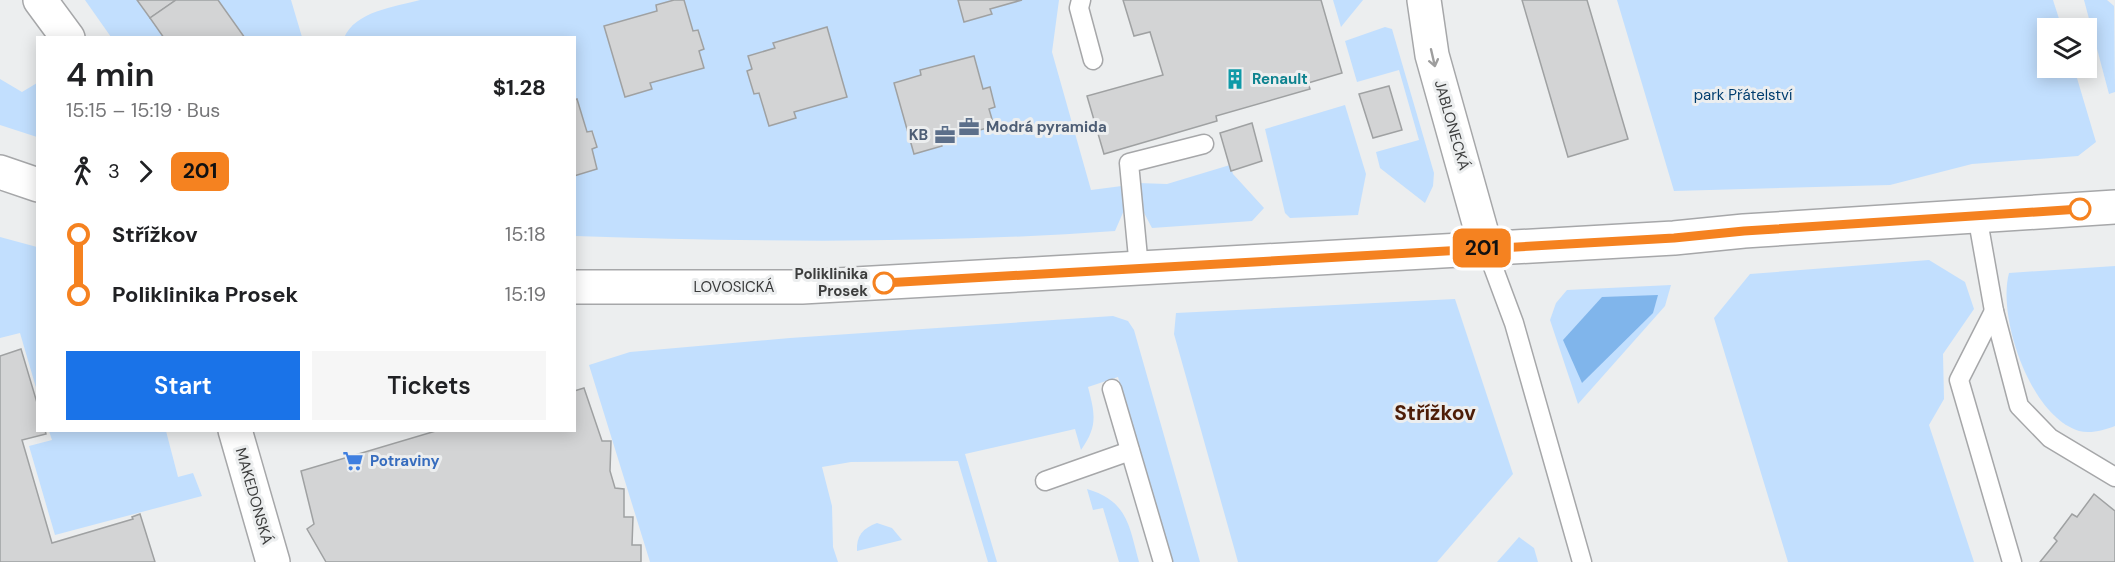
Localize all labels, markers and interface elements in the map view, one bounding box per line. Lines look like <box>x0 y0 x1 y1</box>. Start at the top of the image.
map controls <box>2037 18 2097 78</box>
button: layers <box>2037 18 2097 78</box>
one-way arrow <box>1428 48 1440 67</box>
text: 4 min <box>66 53 154 96</box>
building icon: Renault <box>1223 67 1247 91</box>
place label: Renault <box>1252 69 1308 89</box>
text: $1.28 <box>493 73 546 102</box>
street label: JABLONECKÁ <box>1430 78 1474 172</box>
park label: park Přátelství <box>1694 85 1793 105</box>
text: 15:15 – 15:19 · Bus <box>66 97 220 123</box>
office icon: Modrá pyramida <box>957 115 981 139</box>
place label: Modrá pyramida <box>986 117 1107 137</box>
office icon: KB <box>933 123 957 147</box>
place label: KB <box>909 125 928 145</box>
icon: walk <box>66 155 99 188</box>
icon: forward <box>129 155 162 188</box>
text: 201 <box>183 157 217 185</box>
text: 3 <box>108 158 120 184</box>
unlabelled marker <box>2069 198 2091 220</box>
text: Střížkov <box>112 220 198 249</box>
text: 15:18 <box>505 221 546 247</box>
line badge: 201 <box>1448 228 1516 268</box>
text: 201 <box>1465 234 1499 262</box>
place label: Poliklinika Prosek <box>795 264 868 301</box>
marker: Poliklinika Prosek <box>873 272 895 294</box>
street label: LOVOSICKÁ <box>693 277 775 297</box>
text: Poliklinika Prosek <box>112 280 298 309</box>
text: 15:19 <box>505 281 546 307</box>
button: Start <box>66 351 300 420</box>
button: Tickets <box>312 351 546 420</box>
district label: Střížkov <box>1394 399 1476 427</box>
street label: MAKEDONSKÁ <box>231 445 277 547</box>
supermarket icon: Potraviny <box>341 449 365 473</box>
place label: Potraviny <box>370 451 440 471</box>

